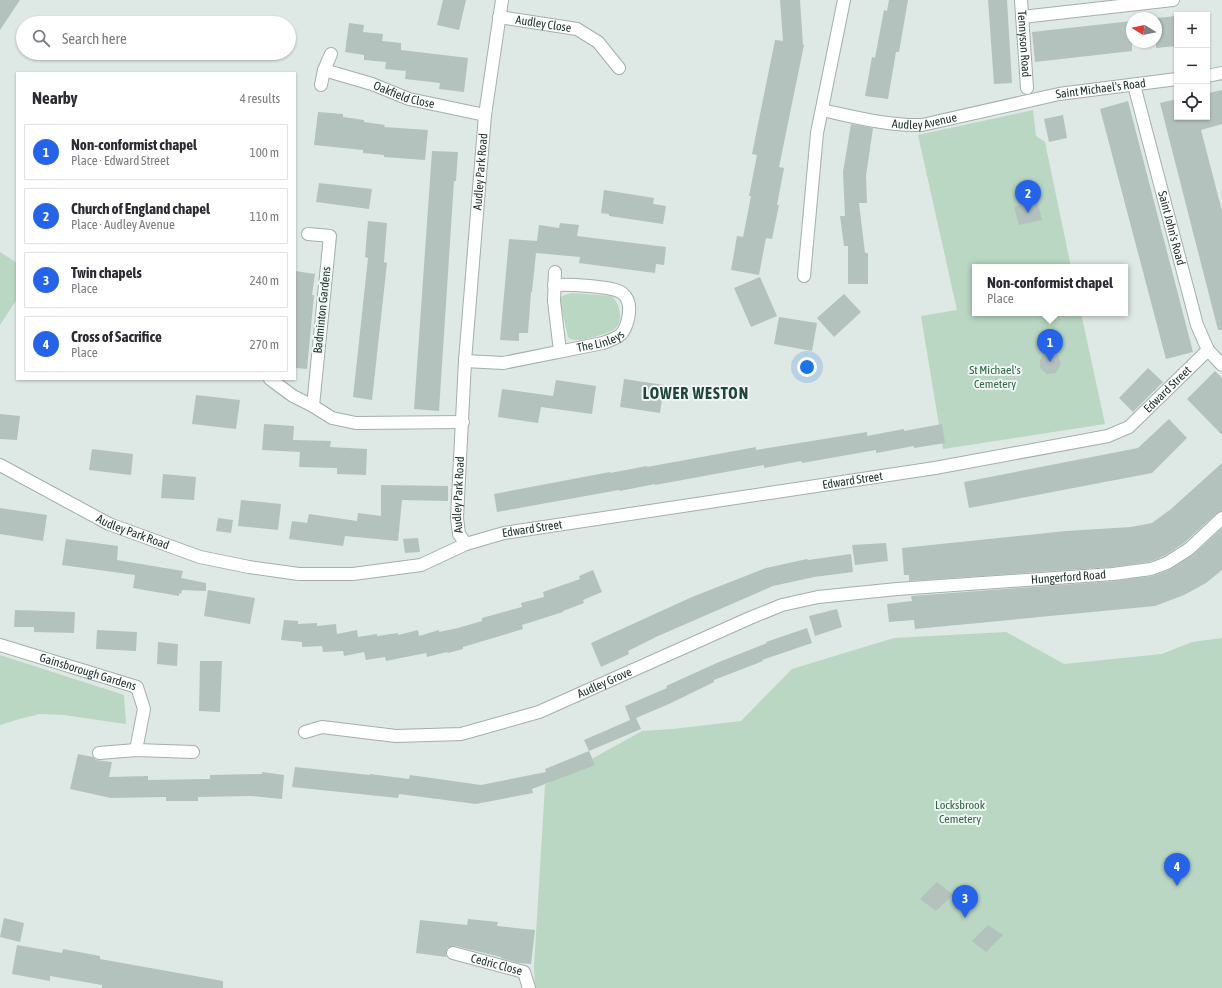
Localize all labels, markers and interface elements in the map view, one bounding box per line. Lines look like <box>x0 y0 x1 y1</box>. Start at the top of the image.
street label: Tennyson Road <box>1015 10 1033 78</box>
north arrow <box>1126 12 1162 48</box>
map controls <box>1174 12 1210 120</box>
button: + <box>1174 12 1210 48</box>
street label: Audley Close <box>515 13 572 35</box>
search box <box>16 16 296 60</box>
icon: search <box>30 27 52 49</box>
text: Search here <box>62 30 127 47</box>
button: − <box>1174 48 1210 84</box>
street label: Saint Michael's Road <box>1054 76 1147 102</box>
street label: Oakfield Close <box>371 78 436 111</box>
button: locate <box>1174 84 1210 120</box>
text: Nearby <box>32 88 78 108</box>
text: 4 results <box>240 91 280 106</box>
street label: Audley Avenue <box>891 110 958 132</box>
street label: Audley Park Road <box>470 133 490 211</box>
text: Non-conformist chapel <box>71 136 197 153</box>
text: 1 <box>43 145 49 160</box>
text: 100 m <box>250 145 279 160</box>
text: Place · Edward Street <box>71 153 170 168</box>
pin: 2 <box>1015 180 1041 213</box>
street label: Saint John's Road <box>1155 190 1188 267</box>
text: Church of England chapel <box>71 200 210 217</box>
text: 2 <box>43 209 49 224</box>
text: 110 m <box>250 209 279 224</box>
text: Place · Audley Avenue <box>71 217 175 232</box>
text: Twin chapels <box>71 264 142 281</box>
popup <box>972 264 1128 316</box>
street label: Badminton Gardens <box>310 266 334 354</box>
text: 3 <box>43 273 49 288</box>
text: 240 m <box>250 273 279 288</box>
text: Non-conformist chapel <box>987 274 1113 291</box>
text: Place <box>71 281 98 296</box>
text: Place <box>987 291 1014 306</box>
text: Cross of Sacrifice <box>71 328 162 345</box>
street label: The Linleys <box>576 328 628 355</box>
pin: 1 <box>1037 329 1063 362</box>
text: 4 <box>43 337 49 352</box>
text: 270 m <box>250 337 279 352</box>
text: Place <box>71 345 98 360</box>
your location <box>797 357 817 377</box>
park label: St Michael's Cemetery <box>969 363 1021 391</box>
street label: Edward Street <box>1141 363 1195 416</box>
district label: LOWER WESTON <box>643 384 749 402</box>
street label: Audley Park Road <box>450 456 467 534</box>
street label: Edward Street <box>821 469 884 492</box>
street label: Audley Park Road <box>94 511 171 552</box>
street label: Edward Street <box>501 517 564 540</box>
street label: Hungerford Road <box>1030 568 1106 587</box>
street label: Gainsborough Gardens <box>38 651 138 693</box>
street label: Audley Grove <box>575 665 634 701</box>
park label: Locksbrook Cemetery <box>935 798 986 826</box>
pin: 4 <box>1164 853 1190 886</box>
pin: 3 <box>952 885 978 918</box>
street label: Cedric Close <box>469 951 524 978</box>

